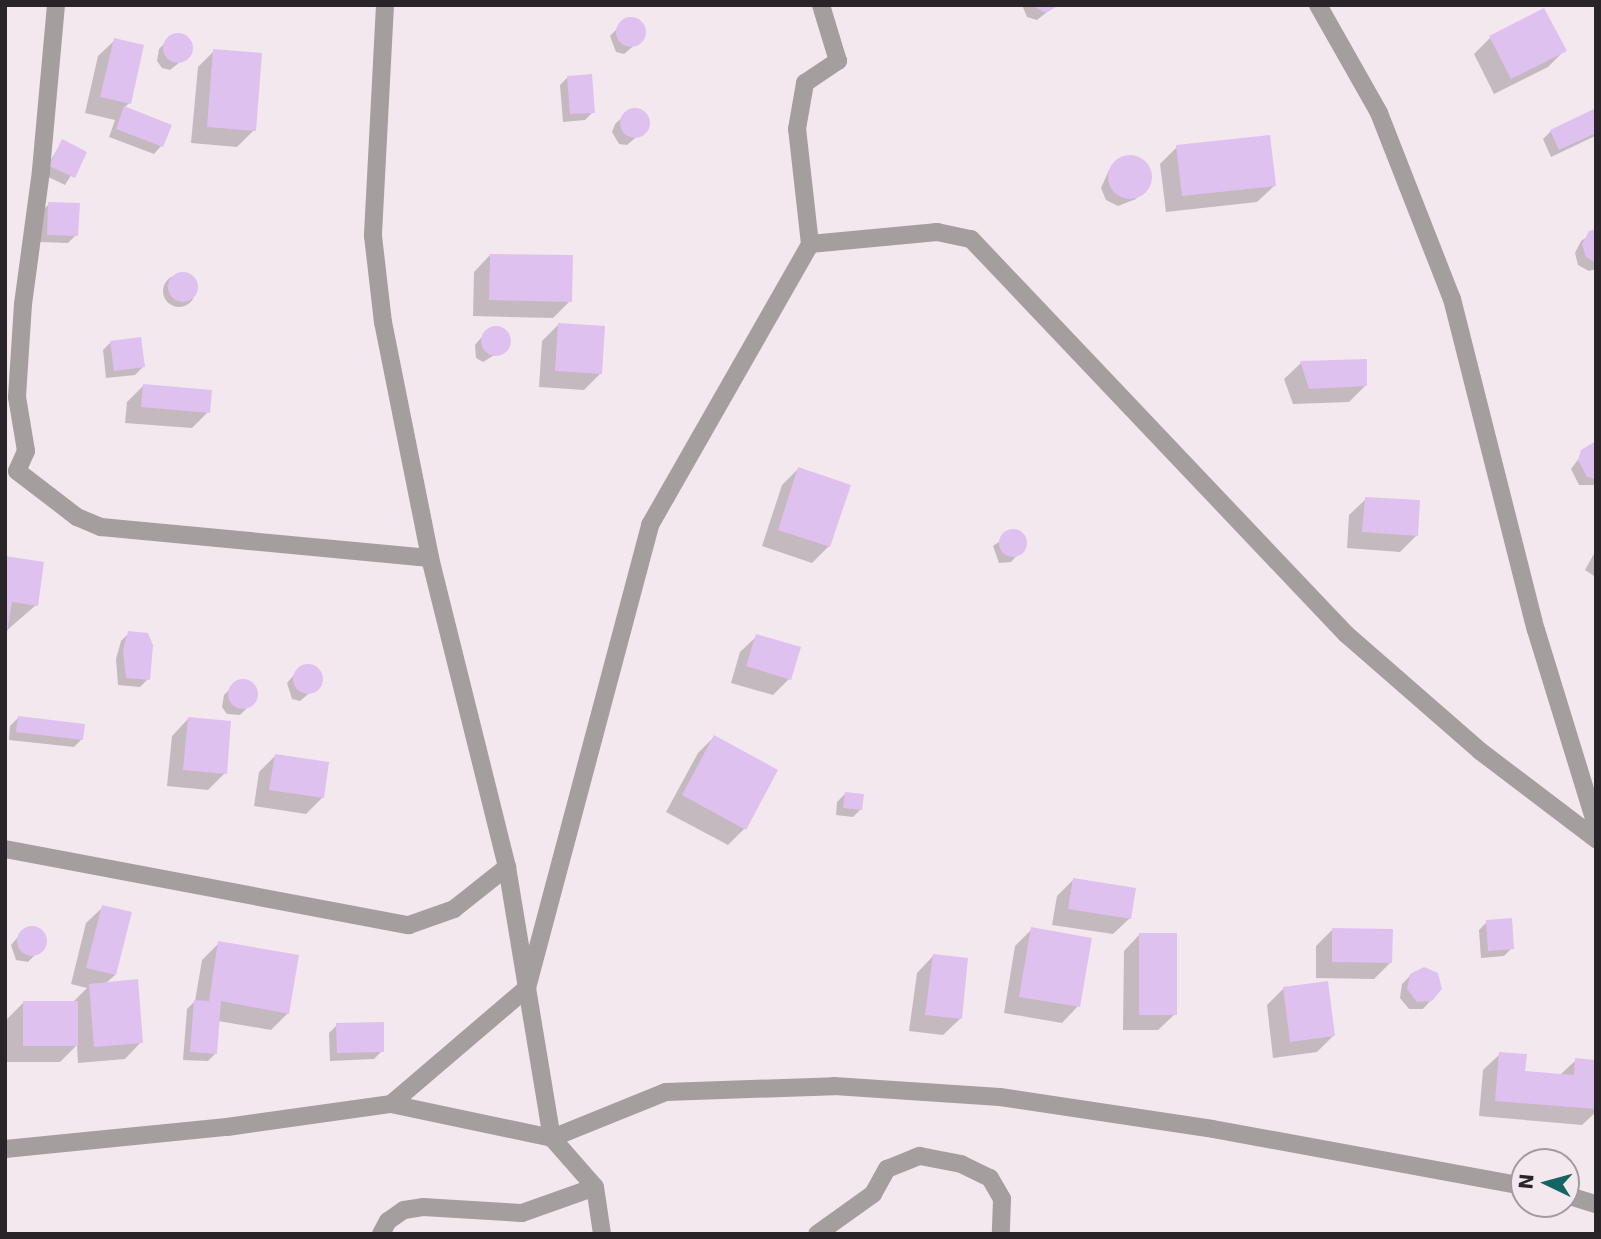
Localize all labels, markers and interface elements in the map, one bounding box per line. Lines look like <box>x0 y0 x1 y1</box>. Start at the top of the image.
north arrow <box>1510 1148 1580 1218</box>
text: N <box>1514 1172 1538 1190</box>

